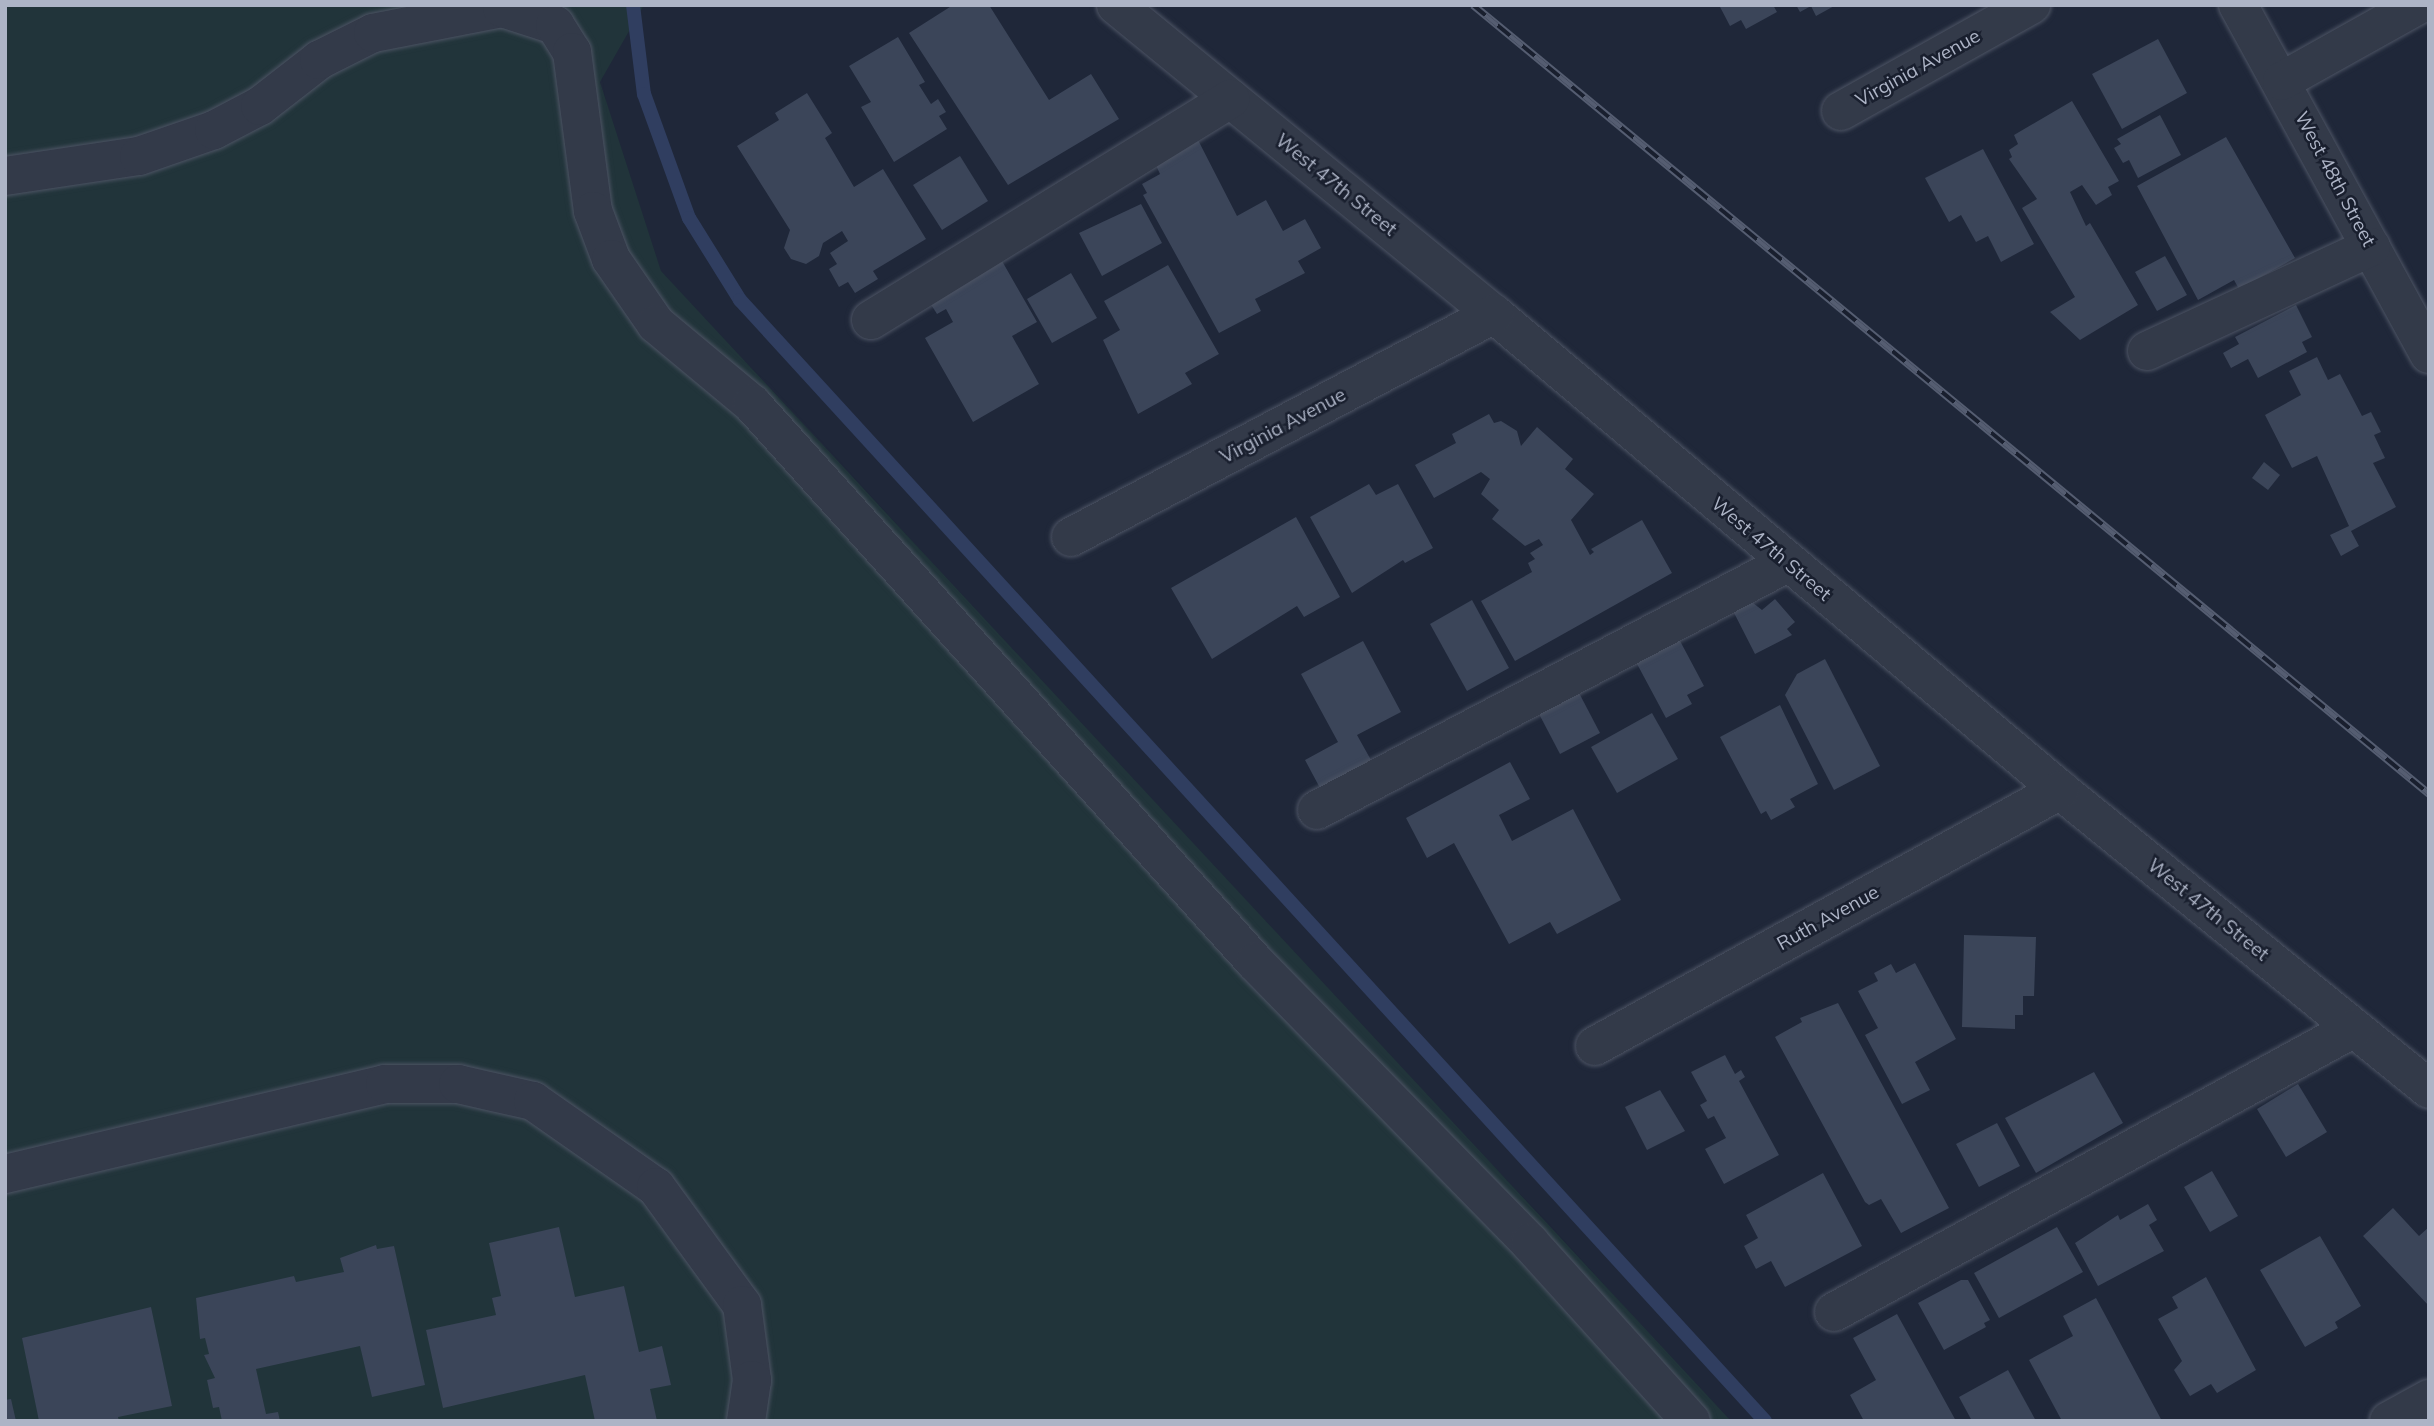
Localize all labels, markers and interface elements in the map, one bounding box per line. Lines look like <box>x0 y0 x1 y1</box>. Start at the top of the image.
street label: Virginia Avenue <box>1852 24 1984 112</box>
street label: West 48th Street <box>2290 108 2380 250</box>
street label: West 47th Street <box>1271 129 1401 241</box>
street label: Virginia Avenue <box>1216 383 1350 469</box>
street label: West 47th Street <box>1706 492 1836 606</box>
street label: West 47th Street <box>2143 854 2273 966</box>
street label: Ruth Avenue <box>1773 881 1883 955</box>

